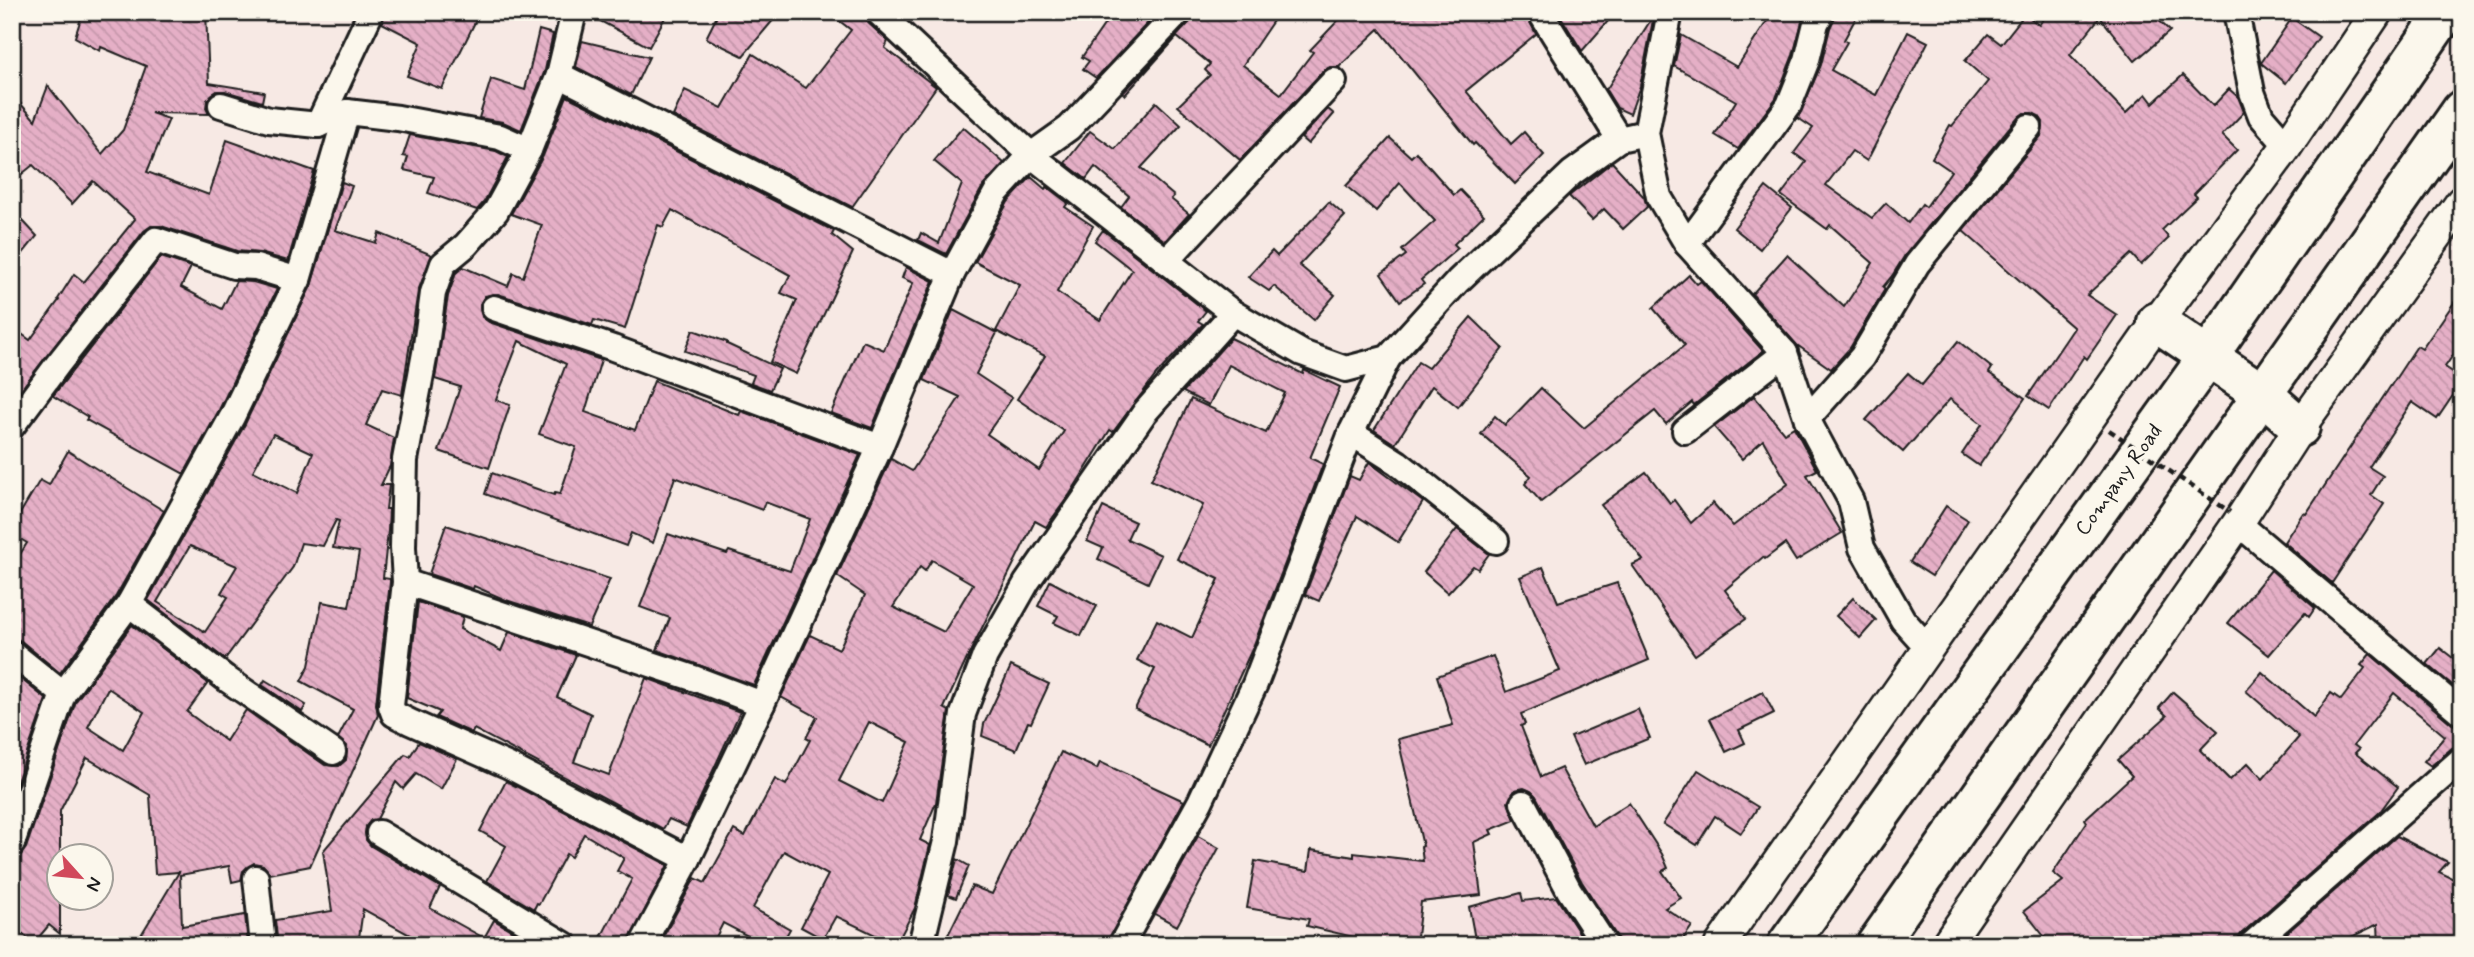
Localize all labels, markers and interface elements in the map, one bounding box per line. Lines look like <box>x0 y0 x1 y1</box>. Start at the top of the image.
street label: Company Road <box>2069 418 2169 542</box>
north arrow <box>46 842 116 912</box>
text: N <box>80 873 108 895</box>

